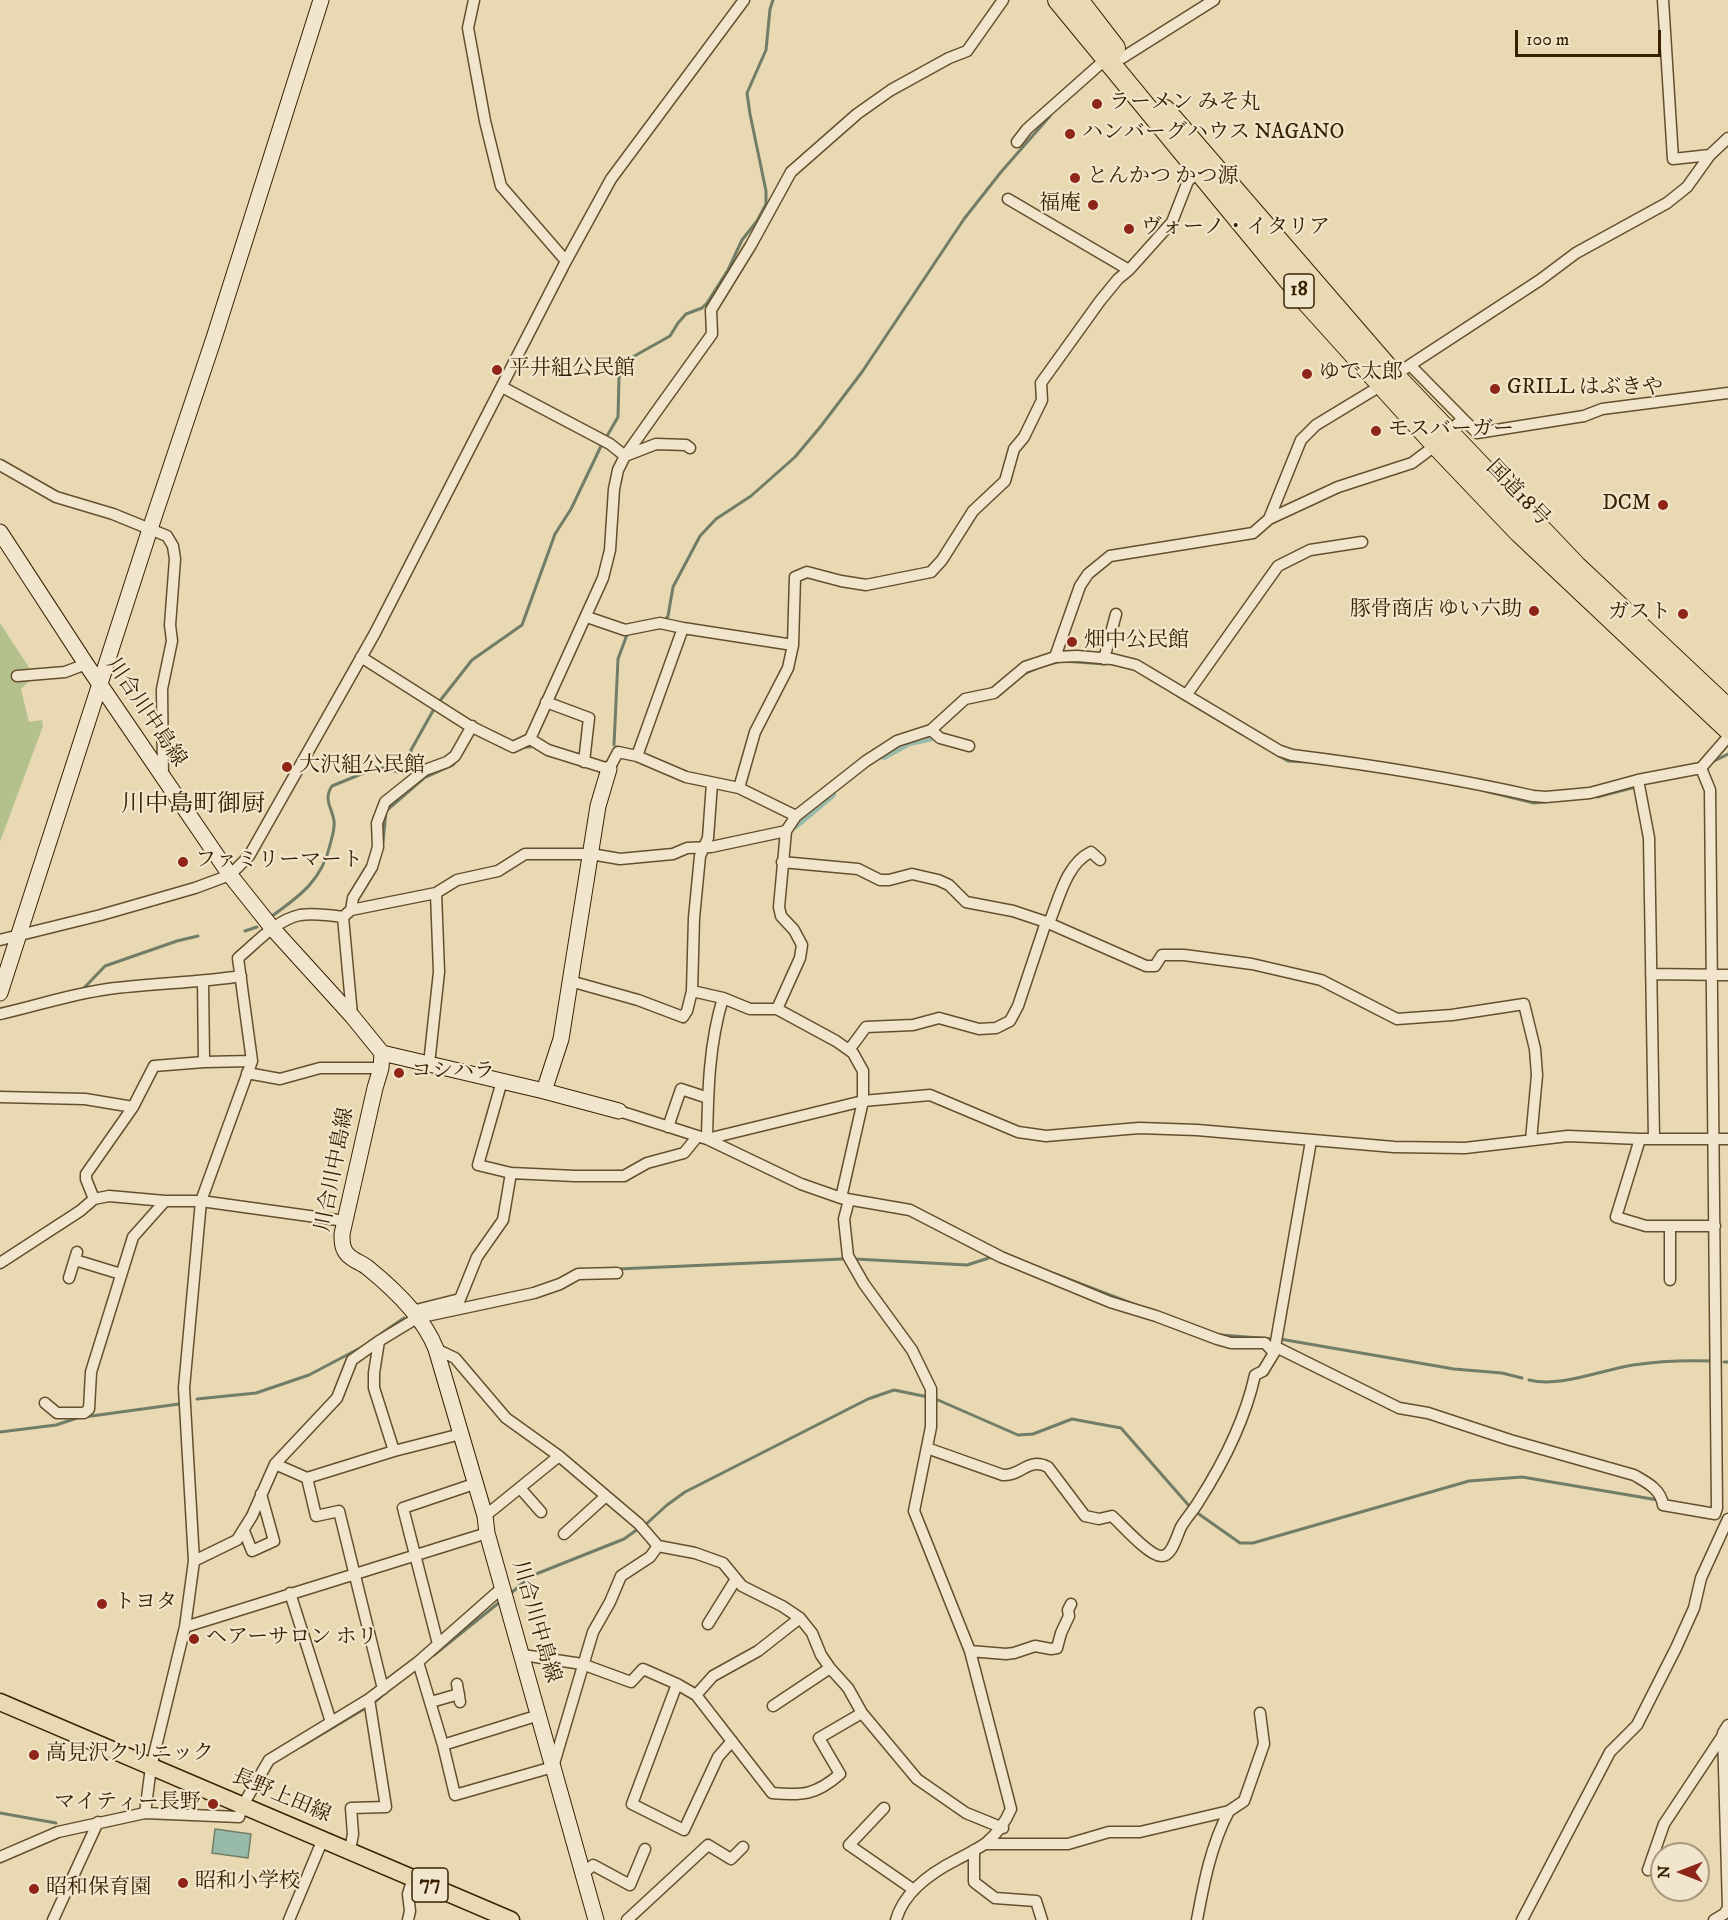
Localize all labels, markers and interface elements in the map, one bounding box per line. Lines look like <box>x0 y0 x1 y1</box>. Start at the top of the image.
scale bar <box>1518 18 1664 56</box>
text: 100 m <box>1526 29 1569 51</box>
place label: ラーメン みそ丸 <box>1109 91 1261 117</box>
marker: ラーメン みそ丸 <box>1090 97 1104 111</box>
place label: ハンバーグハウス NAGANO <box>1082 121 1344 147</box>
marker: ハンバーグハウス NAGANO <box>1063 127 1077 141</box>
place label: とんかつ かつ源 <box>1087 165 1239 191</box>
marker: とんかつ かつ源 <box>1068 171 1082 185</box>
place label: 福庵 <box>1039 192 1081 218</box>
marker: 福庵 <box>1086 198 1100 212</box>
place label: ヴォーノ・イタリア <box>1141 216 1330 242</box>
marker: ヴォーノ・イタリア <box>1122 222 1136 236</box>
road number: 18 <box>1284 274 1314 308</box>
place label: 平井組公民館 <box>509 357 635 383</box>
place label: ゆで太郎 <box>1319 361 1403 387</box>
marker: 平井組公民館 <box>490 363 504 377</box>
marker: ゆで太郎 <box>1300 367 1314 381</box>
place label: GRILL はぶきや <box>1507 376 1663 402</box>
marker: GRILL はぶきや <box>1488 382 1502 396</box>
place label: モスバーガー <box>1388 418 1514 444</box>
marker: モスバーガー <box>1369 424 1383 438</box>
street label: 国道18号 <box>1480 456 1554 532</box>
place label: DCM <box>1602 492 1651 518</box>
marker: DCM <box>1656 498 1670 512</box>
place label: 豚骨商店 ゆい六助 <box>1349 598 1522 624</box>
place label: ガスト <box>1608 601 1671 627</box>
marker: 豚骨商店 ゆい六助 <box>1527 604 1541 618</box>
marker: ガスト <box>1676 607 1690 621</box>
place label: 畑中公民館 <box>1084 629 1189 655</box>
marker: 畑中公民館 <box>1065 635 1079 649</box>
street label: 川合川中島線 <box>99 654 191 772</box>
place label: 大沢組公民館 <box>299 754 425 780</box>
marker: 大沢組公民館 <box>280 760 294 774</box>
district label: 川中島町御厨 <box>121 792 265 820</box>
place label: ファミリーマート <box>195 849 363 875</box>
marker: ファミリーマート <box>176 855 190 869</box>
place label: コシハラ <box>411 1060 495 1086</box>
marker: コシハラ <box>392 1066 406 1080</box>
street label: 川合川中島線 <box>312 1106 360 1234</box>
street label: 川合川中島線 <box>506 1558 564 1686</box>
place label: トヨタ <box>114 1591 177 1617</box>
marker: トヨタ <box>95 1597 109 1611</box>
place label: ヘアーサロン ホリ <box>206 1626 378 1652</box>
marker: ヘアーサロン ホリ <box>187 1632 201 1646</box>
place label: 高見沢クリニック <box>46 1742 214 1768</box>
marker: 高見沢クリニック <box>27 1748 41 1762</box>
street label: 長野上田線 <box>228 1765 334 1829</box>
place label: マイティー長野 <box>54 1791 201 1817</box>
marker: マイティー長野 <box>206 1797 220 1811</box>
north arrow <box>1650 1842 1710 1902</box>
text: N <box>1654 1865 1674 1879</box>
road number: 77 <box>412 1868 448 1902</box>
place label: 昭和小学校 <box>195 1870 300 1896</box>
place label: 昭和保育園 <box>46 1876 151 1902</box>
marker: 昭和小学校 <box>176 1876 190 1890</box>
marker: 昭和保育園 <box>27 1882 41 1896</box>

